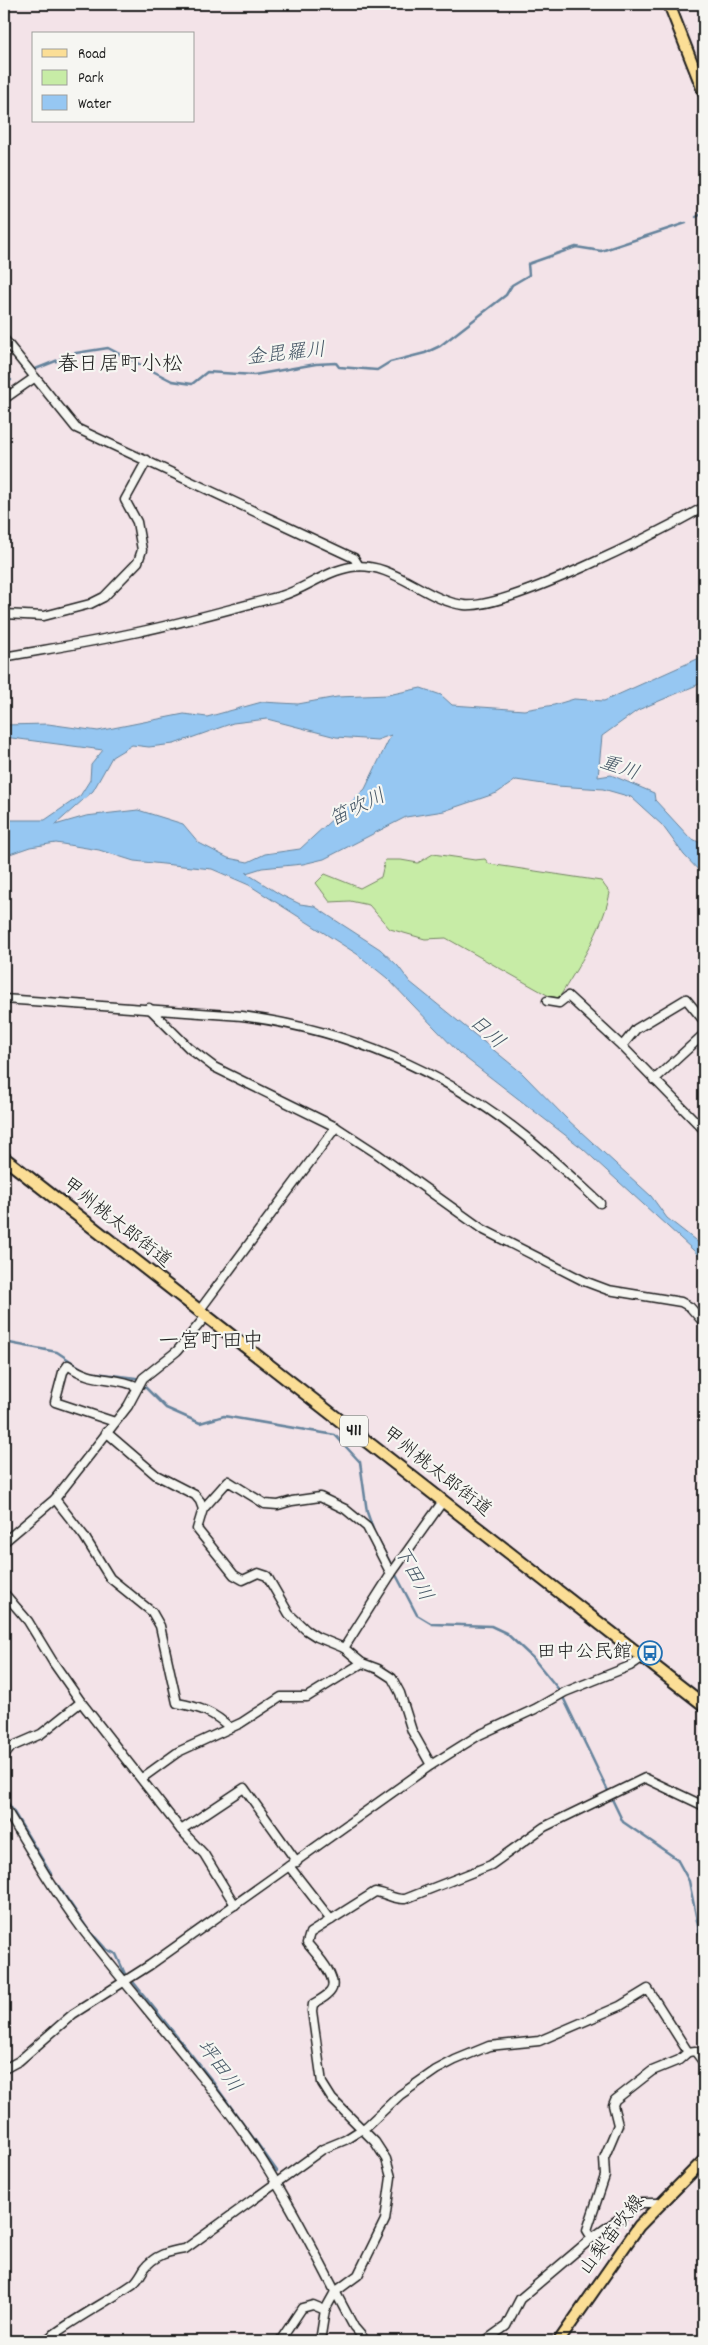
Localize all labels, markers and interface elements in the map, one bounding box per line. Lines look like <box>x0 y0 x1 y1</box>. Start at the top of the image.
legend <box>32 32 195 122</box>
text: Road <box>78 44 106 66</box>
text: Park <box>78 68 104 90</box>
text: Water <box>78 94 112 116</box>
water label: 金毘羅川 <box>245 337 327 373</box>
district label: 春日居町小松 <box>57 351 183 381</box>
water label: 重川 <box>595 749 643 789</box>
water label: 笛吹川 <box>325 783 391 835</box>
water label: 日川 <box>462 1009 510 1057</box>
street label: 甲州桃太郎街道 <box>55 1172 177 1276</box>
district label: 一宮町田中 <box>159 1328 264 1358</box>
road number: 411 <box>340 1415 368 1446</box>
street label: 甲州桃太郎街道 <box>375 1421 497 1525</box>
water label: 下田川 <box>386 1541 438 1607</box>
place label: 田中公民館 <box>537 1640 632 1667</box>
bus stop icon: 田中公民館 <box>637 1640 663 1666</box>
water label: 坪田川 <box>189 2035 247 2099</box>
street label: 山梨笛吹線 <box>574 2190 652 2282</box>

